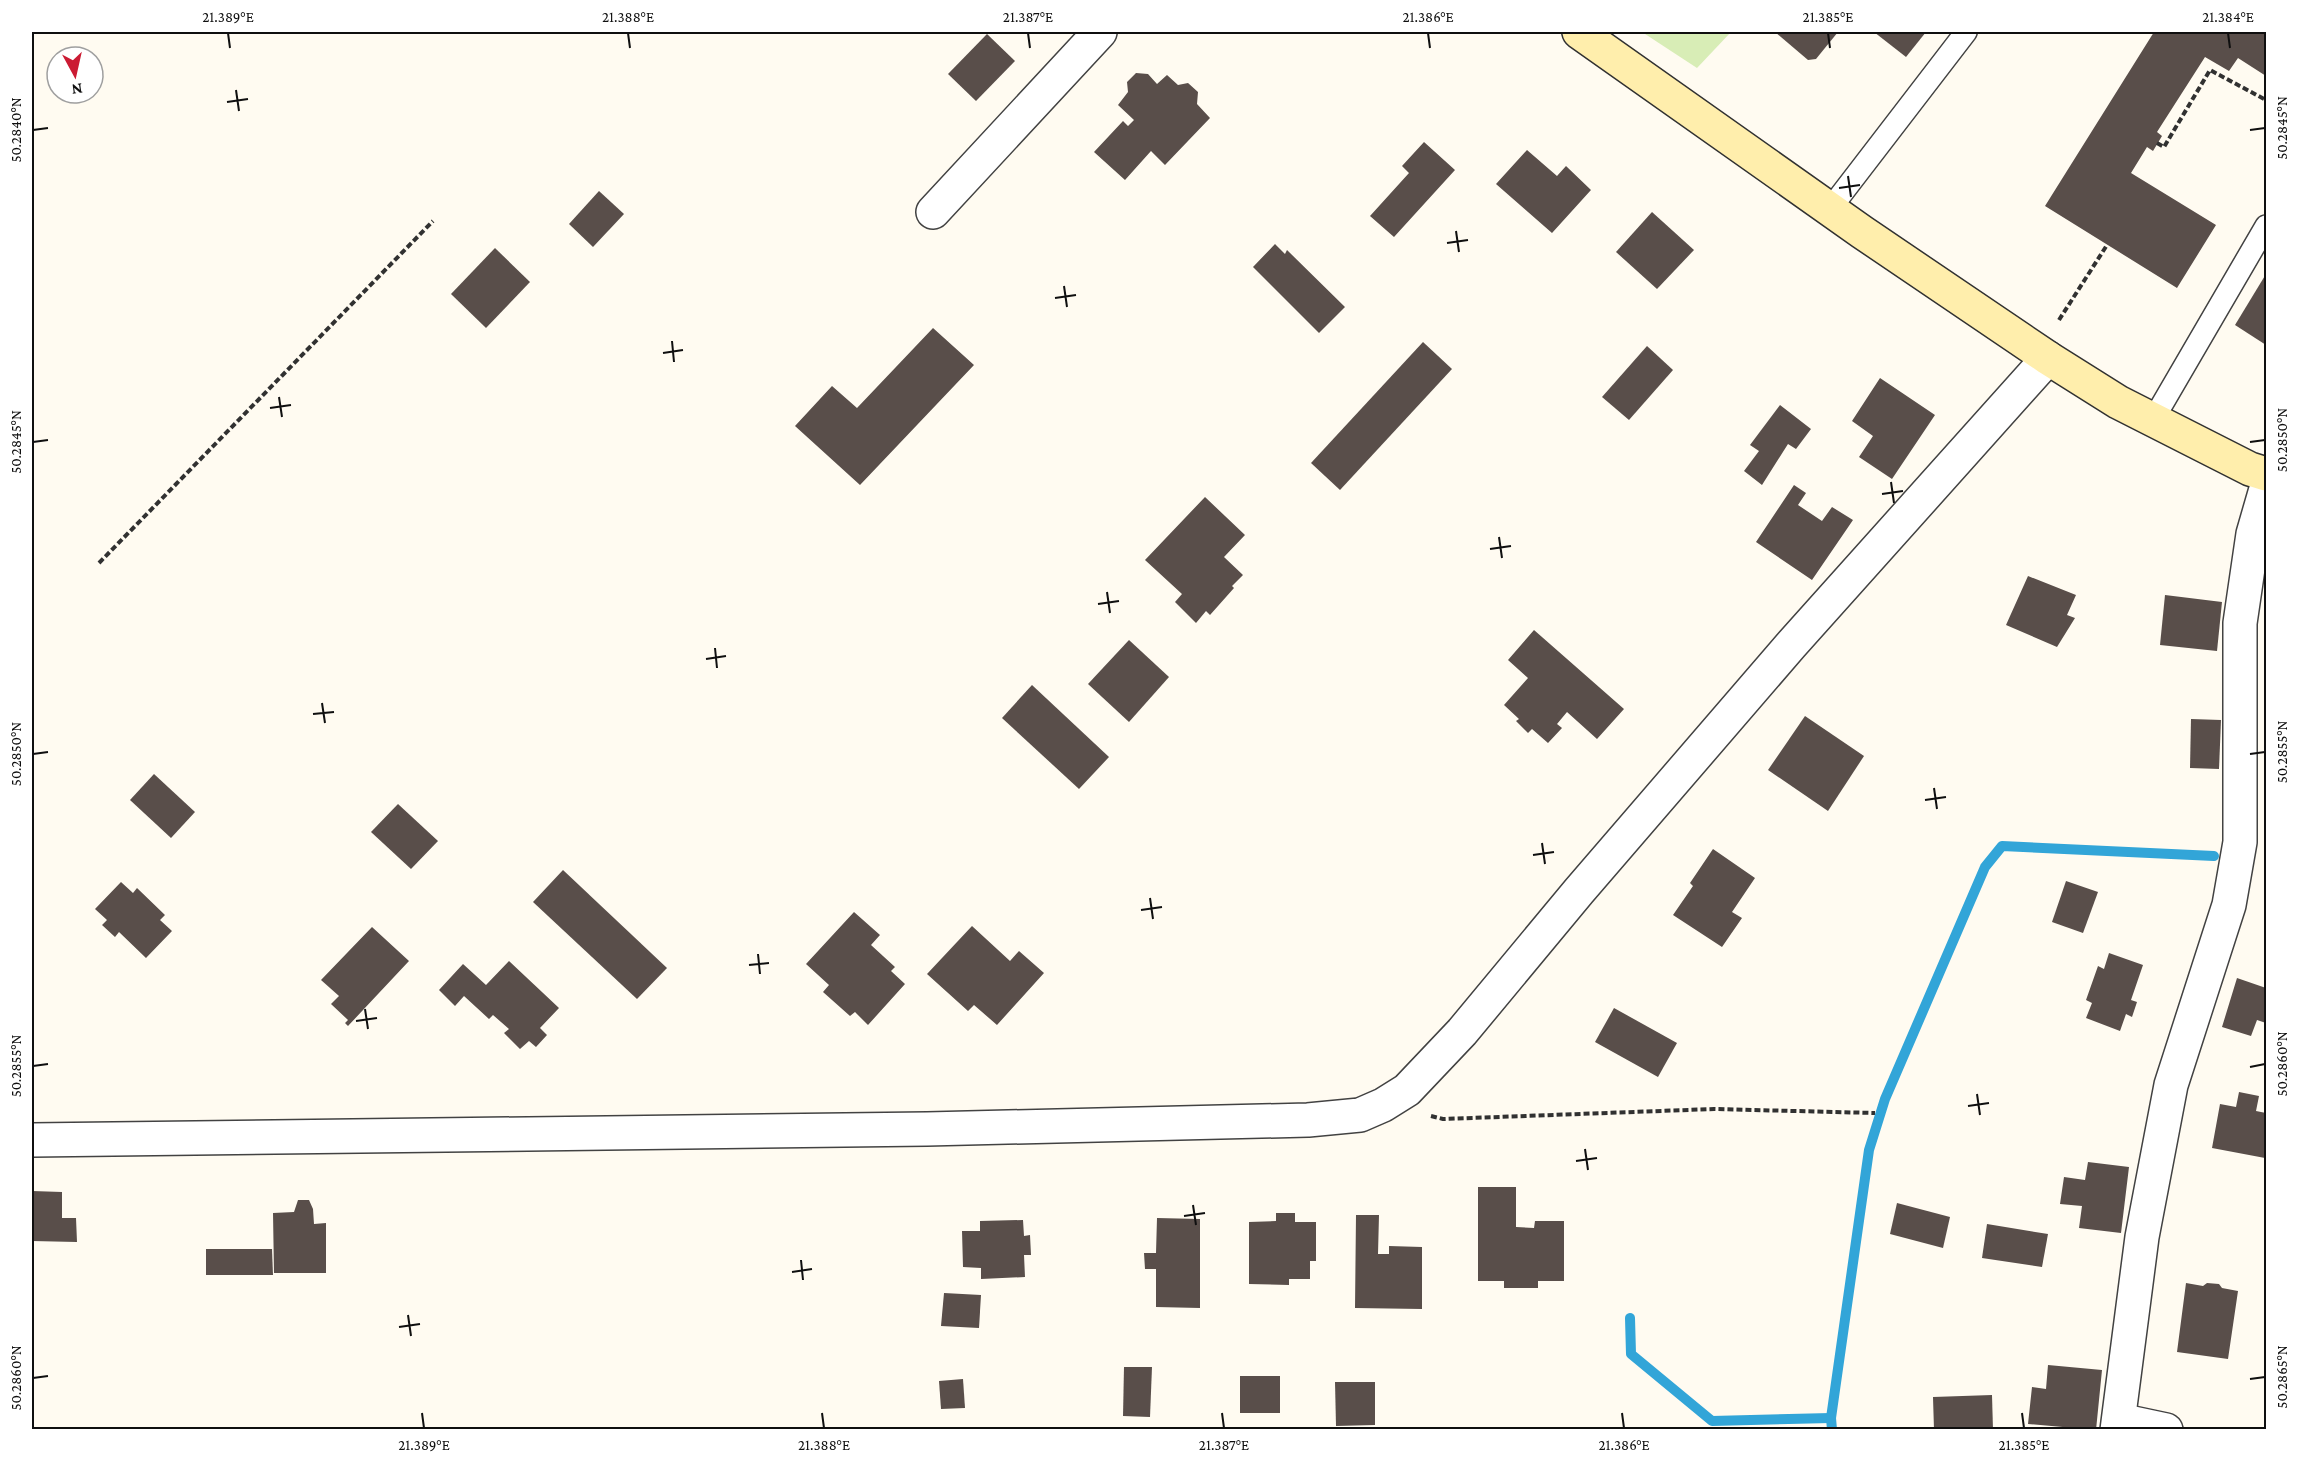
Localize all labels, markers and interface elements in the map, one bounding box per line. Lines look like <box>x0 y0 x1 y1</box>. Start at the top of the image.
text: 21.389°E <box>202 9 254 25</box>
text: 21.388°E <box>602 9 654 25</box>
text: 21.387°E <box>1003 9 1053 25</box>
text: 21.386°E <box>1402 9 1454 25</box>
text: 21.385°E <box>1803 9 1853 25</box>
text: 21.384°E <box>2202 9 2254 25</box>
north arrow <box>45 45 105 105</box>
text: N <box>70 80 84 99</box>
text: 50.2845°N <box>2274 96 2290 160</box>
text: 50.2840°N <box>8 97 24 163</box>
text: 50.2850°N <box>2274 408 2290 472</box>
text: 50.2845°N <box>8 410 24 474</box>
text: 50.2855°N <box>2274 721 2290 783</box>
text: 50.2850°N <box>8 722 24 786</box>
text: 50.2860°N <box>2274 1031 2290 1097</box>
text: 50.2855°N <box>8 1035 24 1097</box>
text: 50.2860°N <box>8 1345 24 1411</box>
text: 50.2865°N <box>2274 1345 2290 1409</box>
text: 21.389°E <box>398 1437 450 1453</box>
text: 21.388°E <box>798 1437 850 1453</box>
text: 21.387°E <box>1199 1437 1249 1453</box>
text: 21.386°E <box>1598 1437 1650 1453</box>
text: 21.385°E <box>1999 1437 2049 1453</box>

